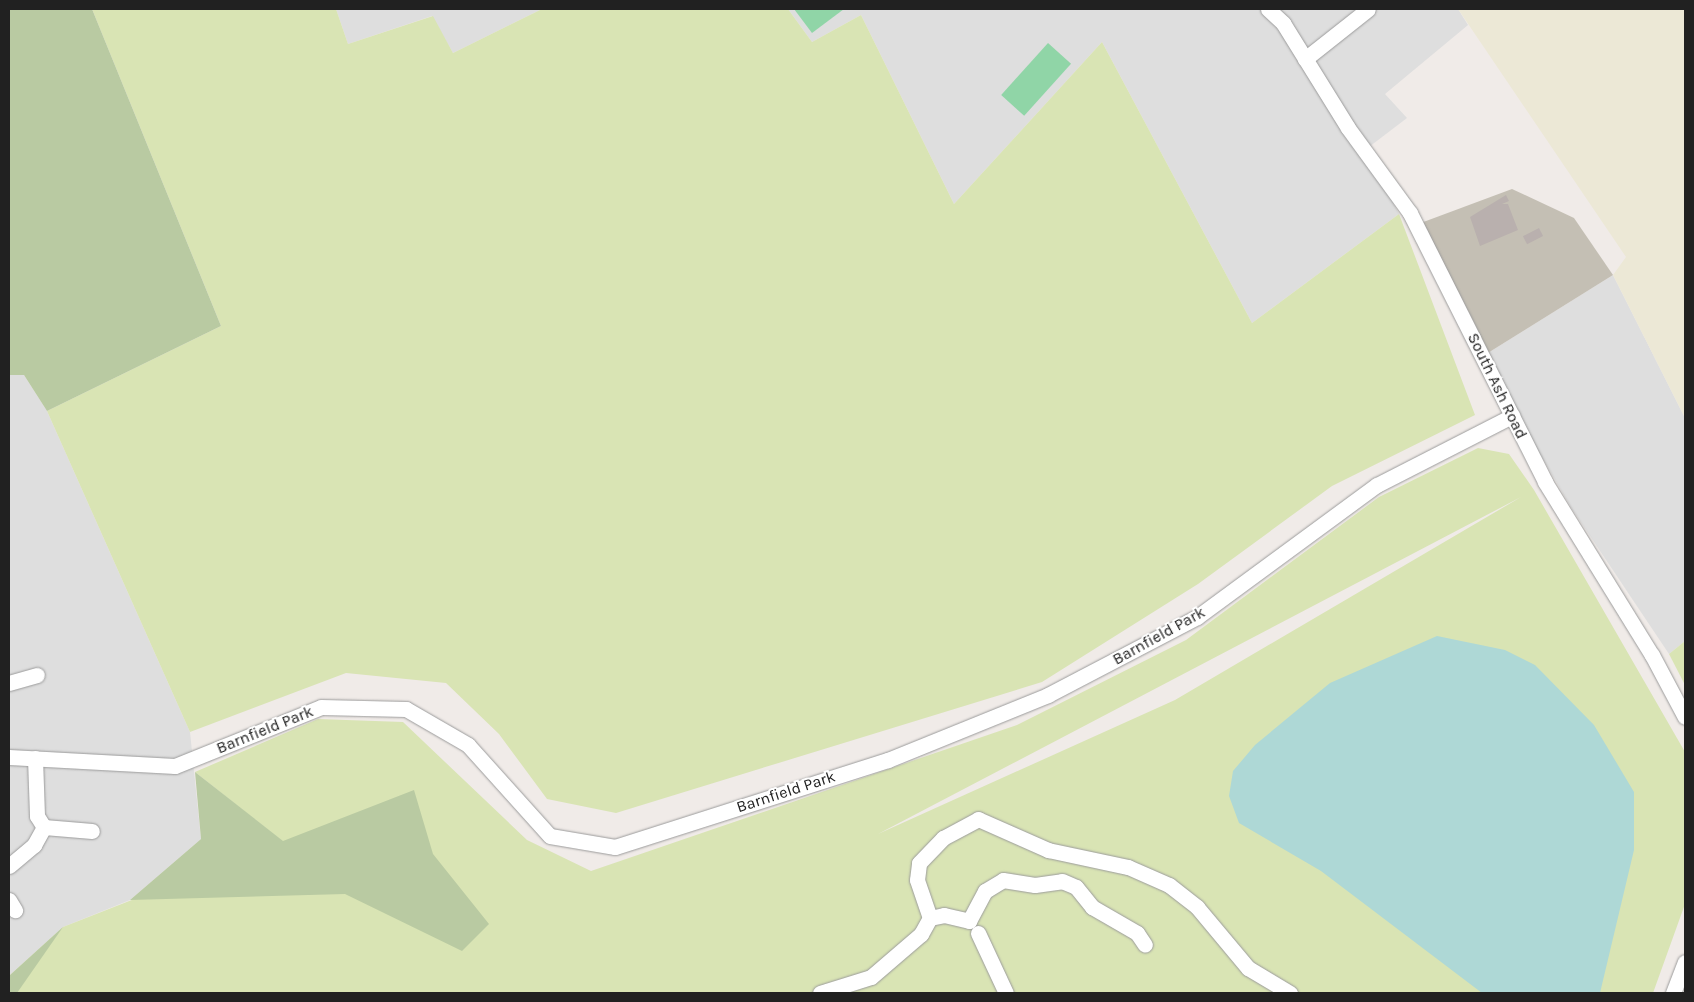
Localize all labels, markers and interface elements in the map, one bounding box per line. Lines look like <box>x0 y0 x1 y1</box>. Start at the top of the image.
street label: South Ash Road <box>1463 330 1531 442</box>
street label: Barnfield Park <box>1109 603 1209 669</box>
street label: Barnfield Park <box>214 702 316 758</box>
street label: Barnfield Park <box>734 767 838 817</box>

